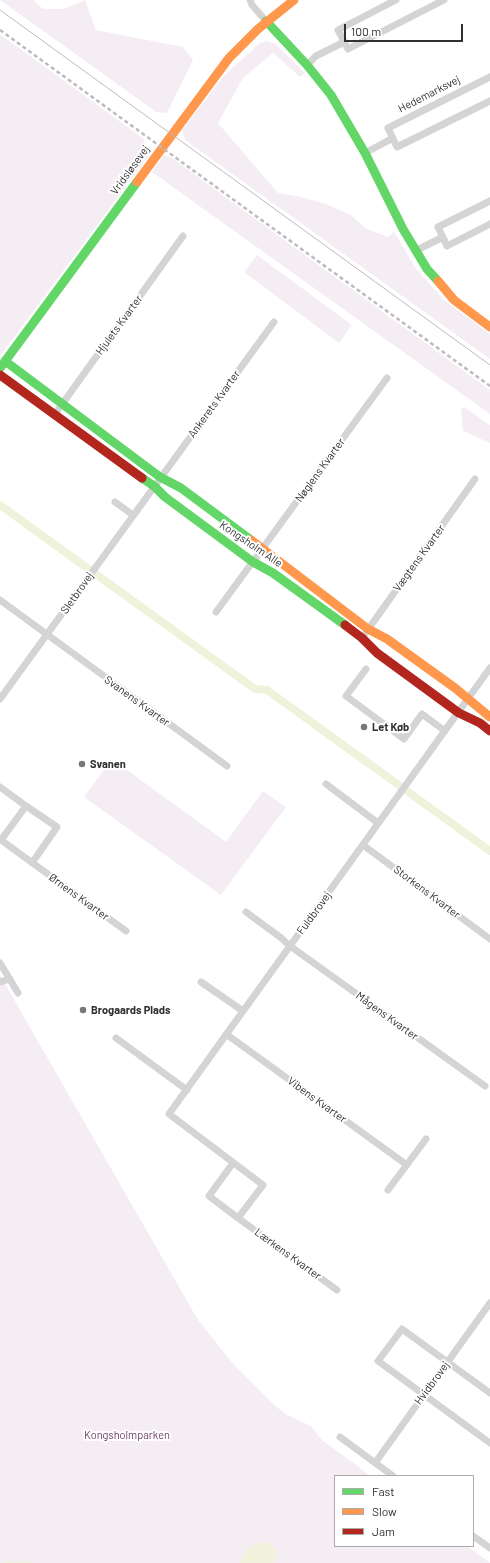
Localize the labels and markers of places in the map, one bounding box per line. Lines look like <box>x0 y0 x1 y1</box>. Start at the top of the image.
place label: Let Køb <box>372 720 409 734</box>
marker: Let Køb <box>359 722 369 732</box>
place label: Svanen <box>90 757 126 771</box>
marker: Svanen <box>77 759 87 769</box>
place label: Brogaards Plads <box>91 1003 171 1017</box>
marker: Brogaards Plads <box>78 1005 88 1015</box>

